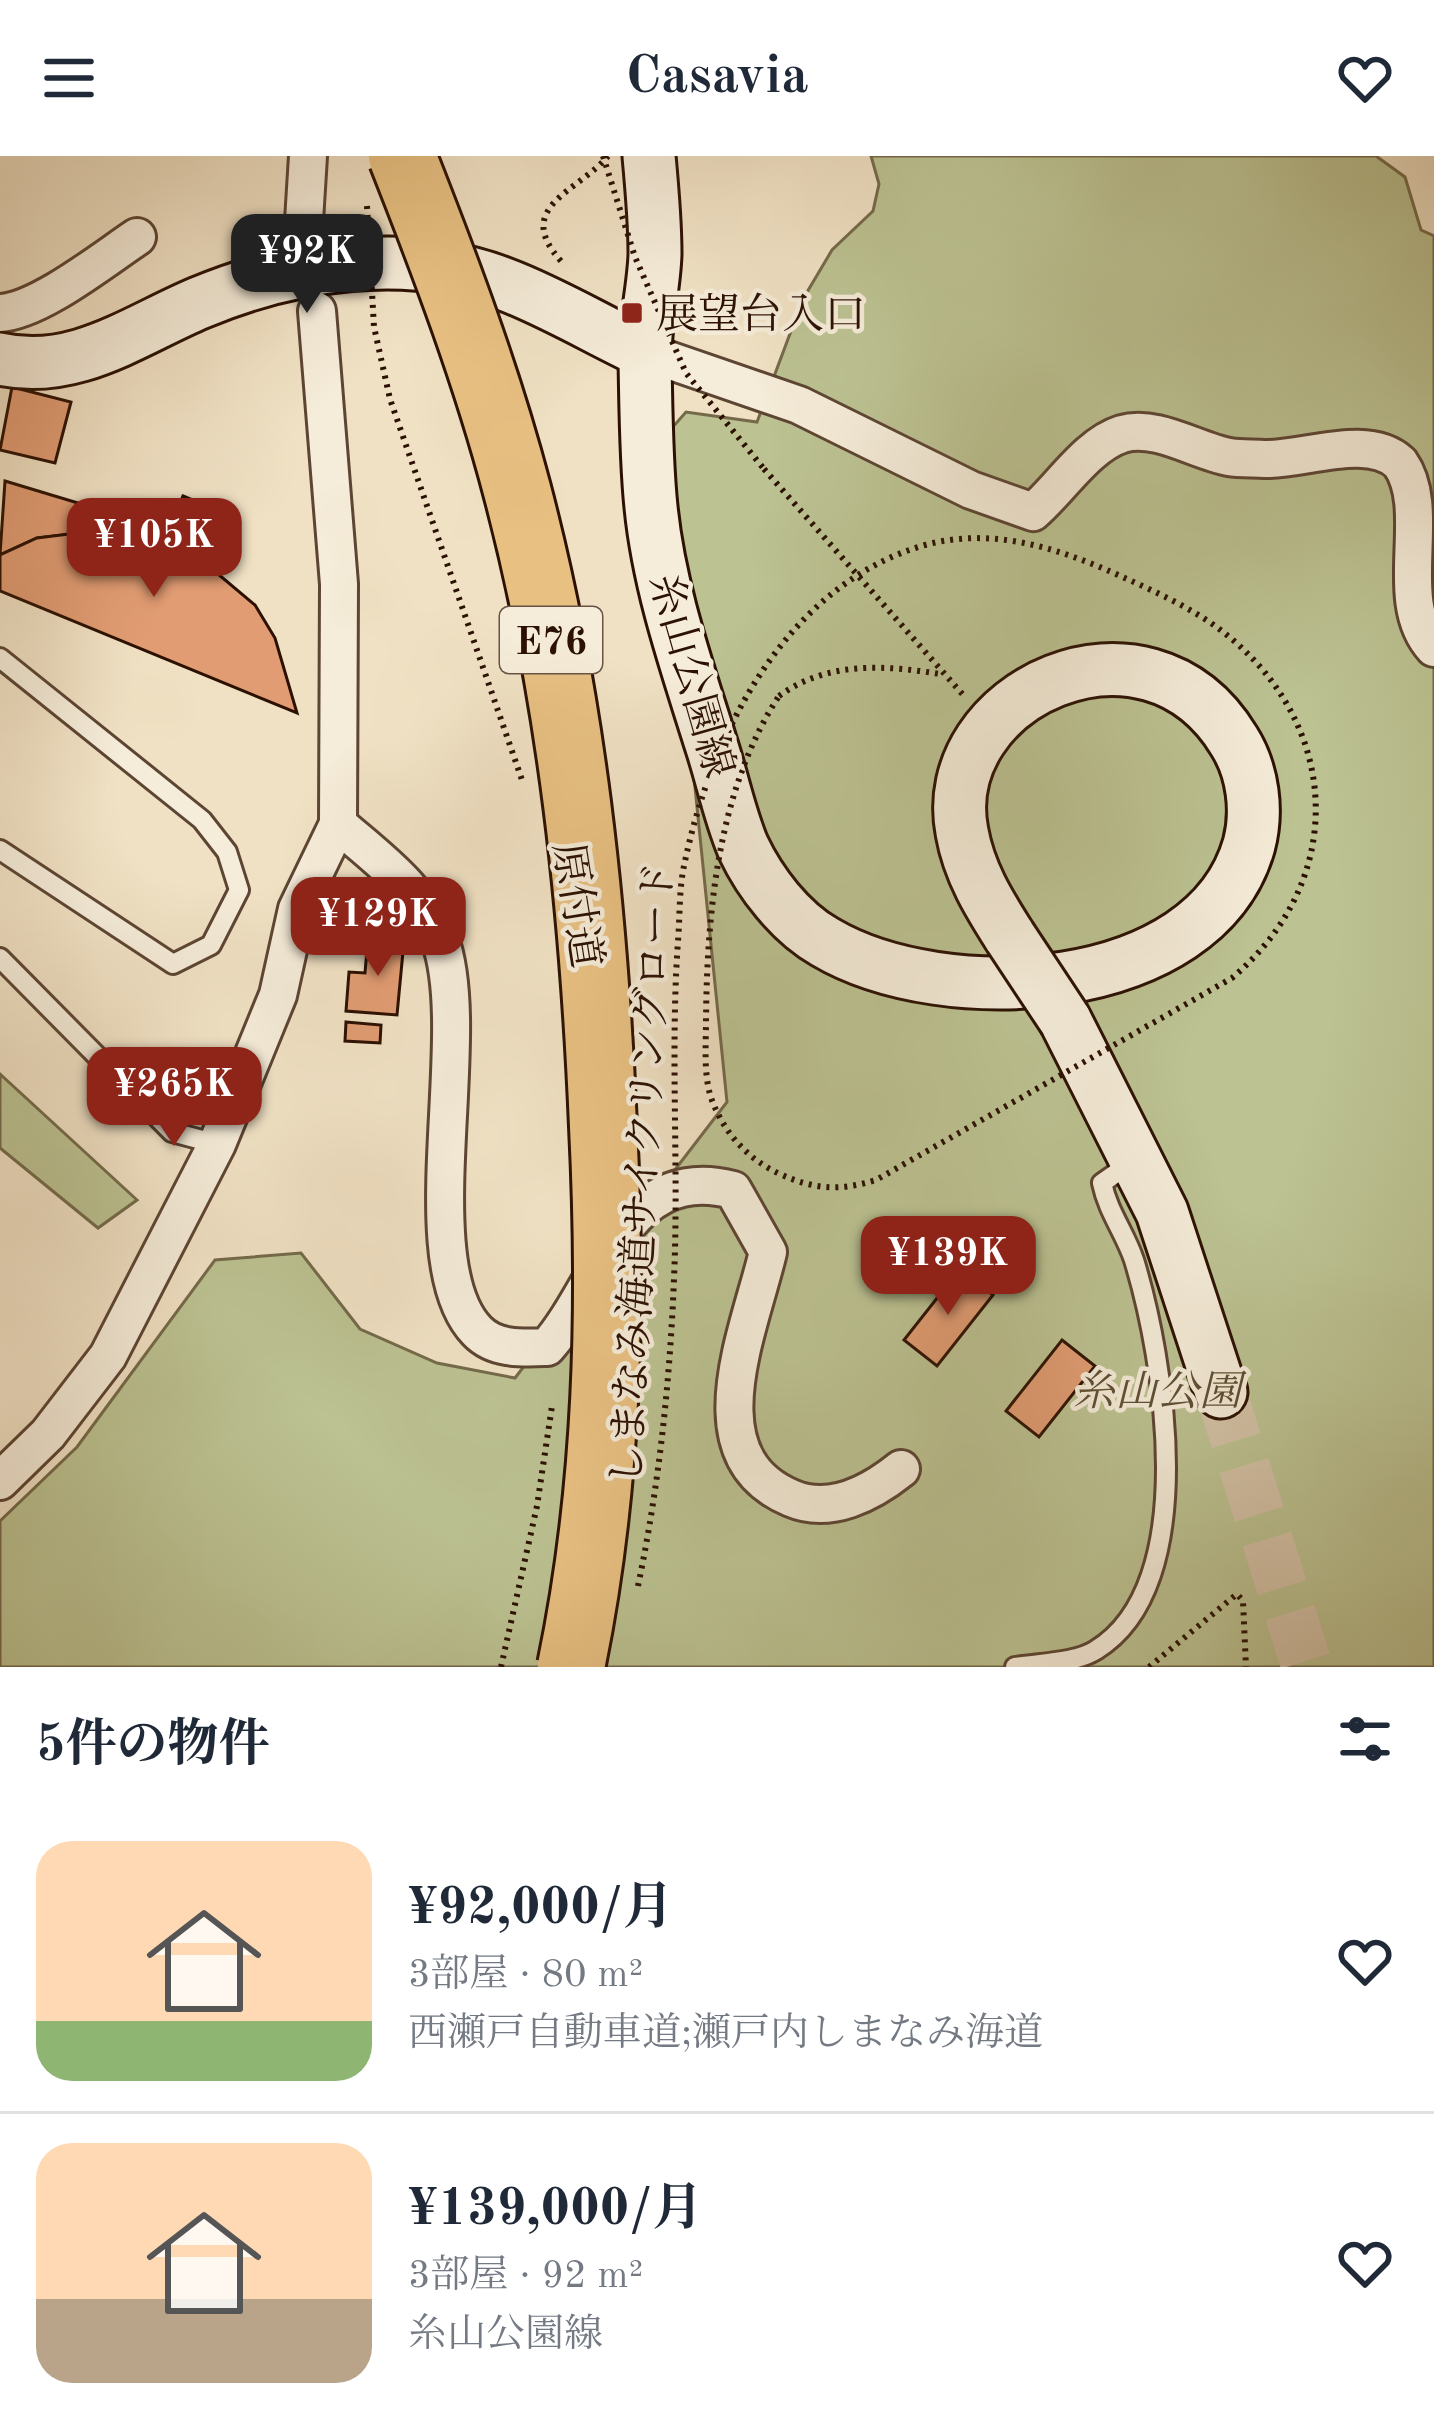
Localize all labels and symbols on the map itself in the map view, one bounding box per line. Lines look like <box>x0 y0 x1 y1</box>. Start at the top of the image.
pin: ¥92K <box>236 214 378 316</box>
place label: 展望台入口 <box>656 292 866 338</box>
marker: 展望台入口 <box>619 300 645 326</box>
pin: ¥105K <box>70 498 238 600</box>
street label: 糸山公園線 <box>640 568 742 783</box>
road number: E76 <box>500 607 602 673</box>
street label: 原付道 <box>544 839 610 971</box>
street label: しまなみ海道サイクリングロード <box>604 861 682 1488</box>
pin: ¥129K <box>294 877 462 979</box>
pin: ¥265K <box>90 1047 258 1149</box>
pin: ¥139K <box>864 1216 1032 1318</box>
park label: 糸山公園 <box>1073 1369 1247 1415</box>

